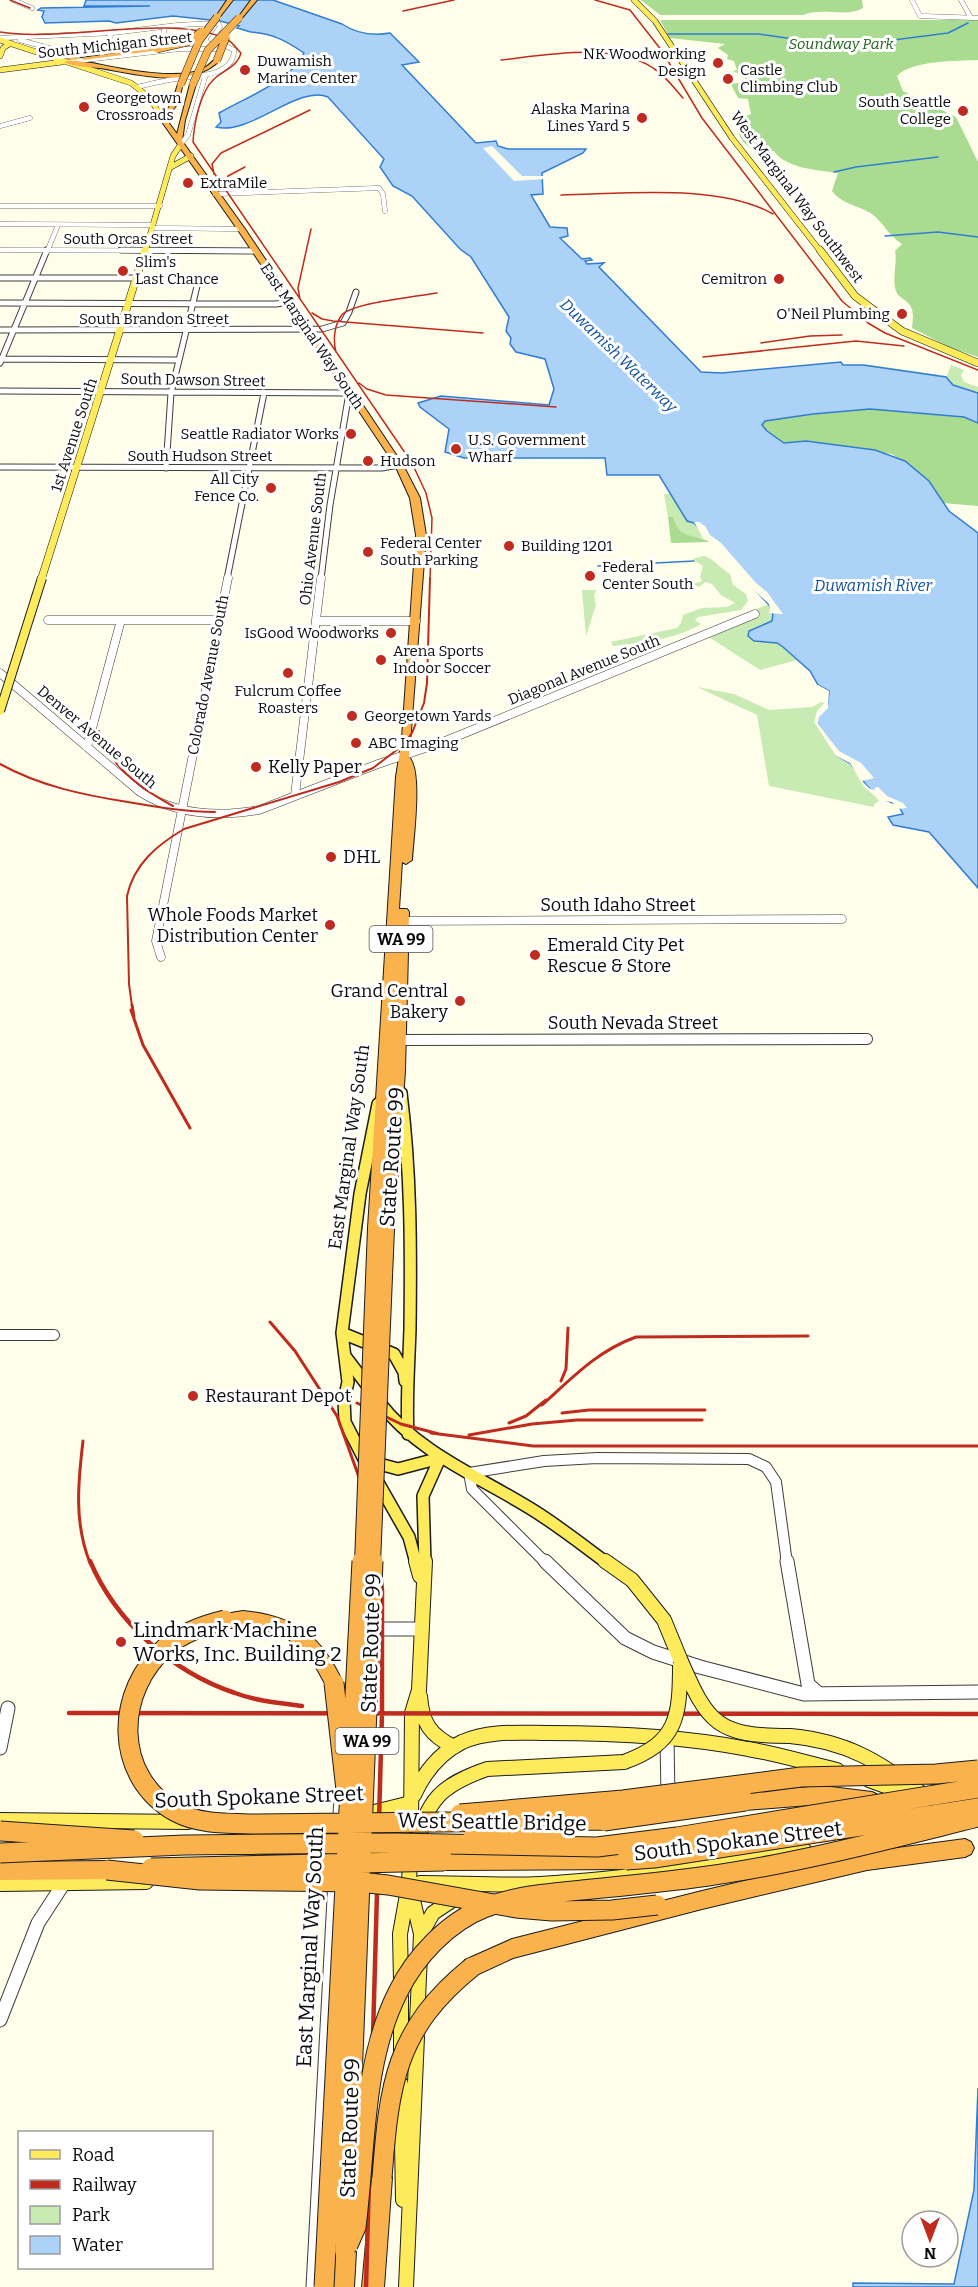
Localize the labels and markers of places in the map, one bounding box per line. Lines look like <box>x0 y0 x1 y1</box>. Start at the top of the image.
place label: NK Woodworking Design <box>583 45 706 80</box>
place label: Duwamish Marine Center <box>257 52 357 87</box>
marker: NK Woodworking Design <box>711 56 725 70</box>
place label: Castle Climbing Club <box>740 61 838 96</box>
marker: Duwamish Marine Center <box>238 63 252 77</box>
marker: Castle Climbing Club <box>721 72 735 86</box>
place label: Georgetown Crossroads <box>96 89 182 124</box>
place label: South Seattle College <box>858 93 951 128</box>
marker: Georgetown Crossroads <box>77 100 91 114</box>
place label: Alaska Marina Lines Yard 5 <box>531 100 630 135</box>
marker: South Seattle College <box>956 104 970 118</box>
marker: Alaska Marina Lines Yard 5 <box>635 111 649 125</box>
place label: ExtraMile <box>200 174 267 192</box>
marker: ExtraMile <box>181 176 195 190</box>
place label: Slim's Last Chance <box>135 253 219 288</box>
marker: Slim's Last Chance <box>116 264 130 278</box>
place label: Cemitron <box>701 270 767 288</box>
marker: Cemitron <box>772 272 786 286</box>
place label: O'Neil Plumbing <box>776 305 890 323</box>
marker: O'Neil Plumbing <box>895 307 909 321</box>
place label: Seattle Radiator Works <box>180 425 339 443</box>
marker: Seattle Radiator Works <box>344 427 358 441</box>
place label: U.S. Government Wharf <box>468 431 586 466</box>
marker: U.S. Government Wharf <box>449 442 463 456</box>
place label: Hudson <box>380 452 436 470</box>
marker: Hudson <box>361 454 375 468</box>
place label: All City Fence Co. <box>194 470 259 505</box>
marker: All City Fence Co. <box>264 481 278 495</box>
place label: Federal Center South Parking <box>380 534 482 569</box>
place label: Building 1201 <box>521 537 613 555</box>
marker: Building 1201 <box>502 539 516 553</box>
marker: Federal Center South Parking <box>361 545 375 559</box>
place label: Federal Center South <box>602 558 694 593</box>
marker: Federal Center South <box>583 569 597 583</box>
place label: IsGood Woodworks <box>245 624 379 642</box>
marker: IsGood Woodworks <box>384 626 398 640</box>
place label: Arena Sports Indoor Soccer <box>393 642 491 677</box>
marker: Arena Sports Indoor Soccer <box>374 653 388 667</box>
marker: Fulcrum Coffee Roasters <box>281 666 295 680</box>
place label: Fulcrum Coffee Roasters <box>235 682 341 717</box>
place label: Georgetown Yards <box>364 707 491 725</box>
marker: Georgetown Yards <box>345 709 359 723</box>
place label: ABC Imaging <box>368 734 459 752</box>
marker: ABC Imaging <box>349 736 363 750</box>
place label: Kelly Paper <box>268 756 362 778</box>
marker: Kelly Paper <box>249 760 263 774</box>
place label: DHL <box>343 846 380 868</box>
marker: DHL <box>324 850 338 864</box>
place label: Whole Foods Market Distribution Center <box>148 904 318 947</box>
marker: Whole Foods Market Distribution Center <box>323 918 337 932</box>
place label: Emerald City Pet Rescue & Store <box>547 934 685 977</box>
marker: Emerald City Pet Rescue & Store <box>528 948 542 962</box>
place label: Grand Central Bakery <box>331 980 448 1023</box>
marker: Grand Central Bakery <box>453 994 467 1008</box>
place label: Restaurant Depot <box>205 1385 352 1407</box>
marker: Restaurant Depot <box>186 1389 200 1403</box>
place label: Lindmark Machine Works, Inc. Building 2 <box>133 1617 342 1667</box>
marker: Lindmark Machine Works, Inc. Building 2 <box>114 1635 128 1649</box>

